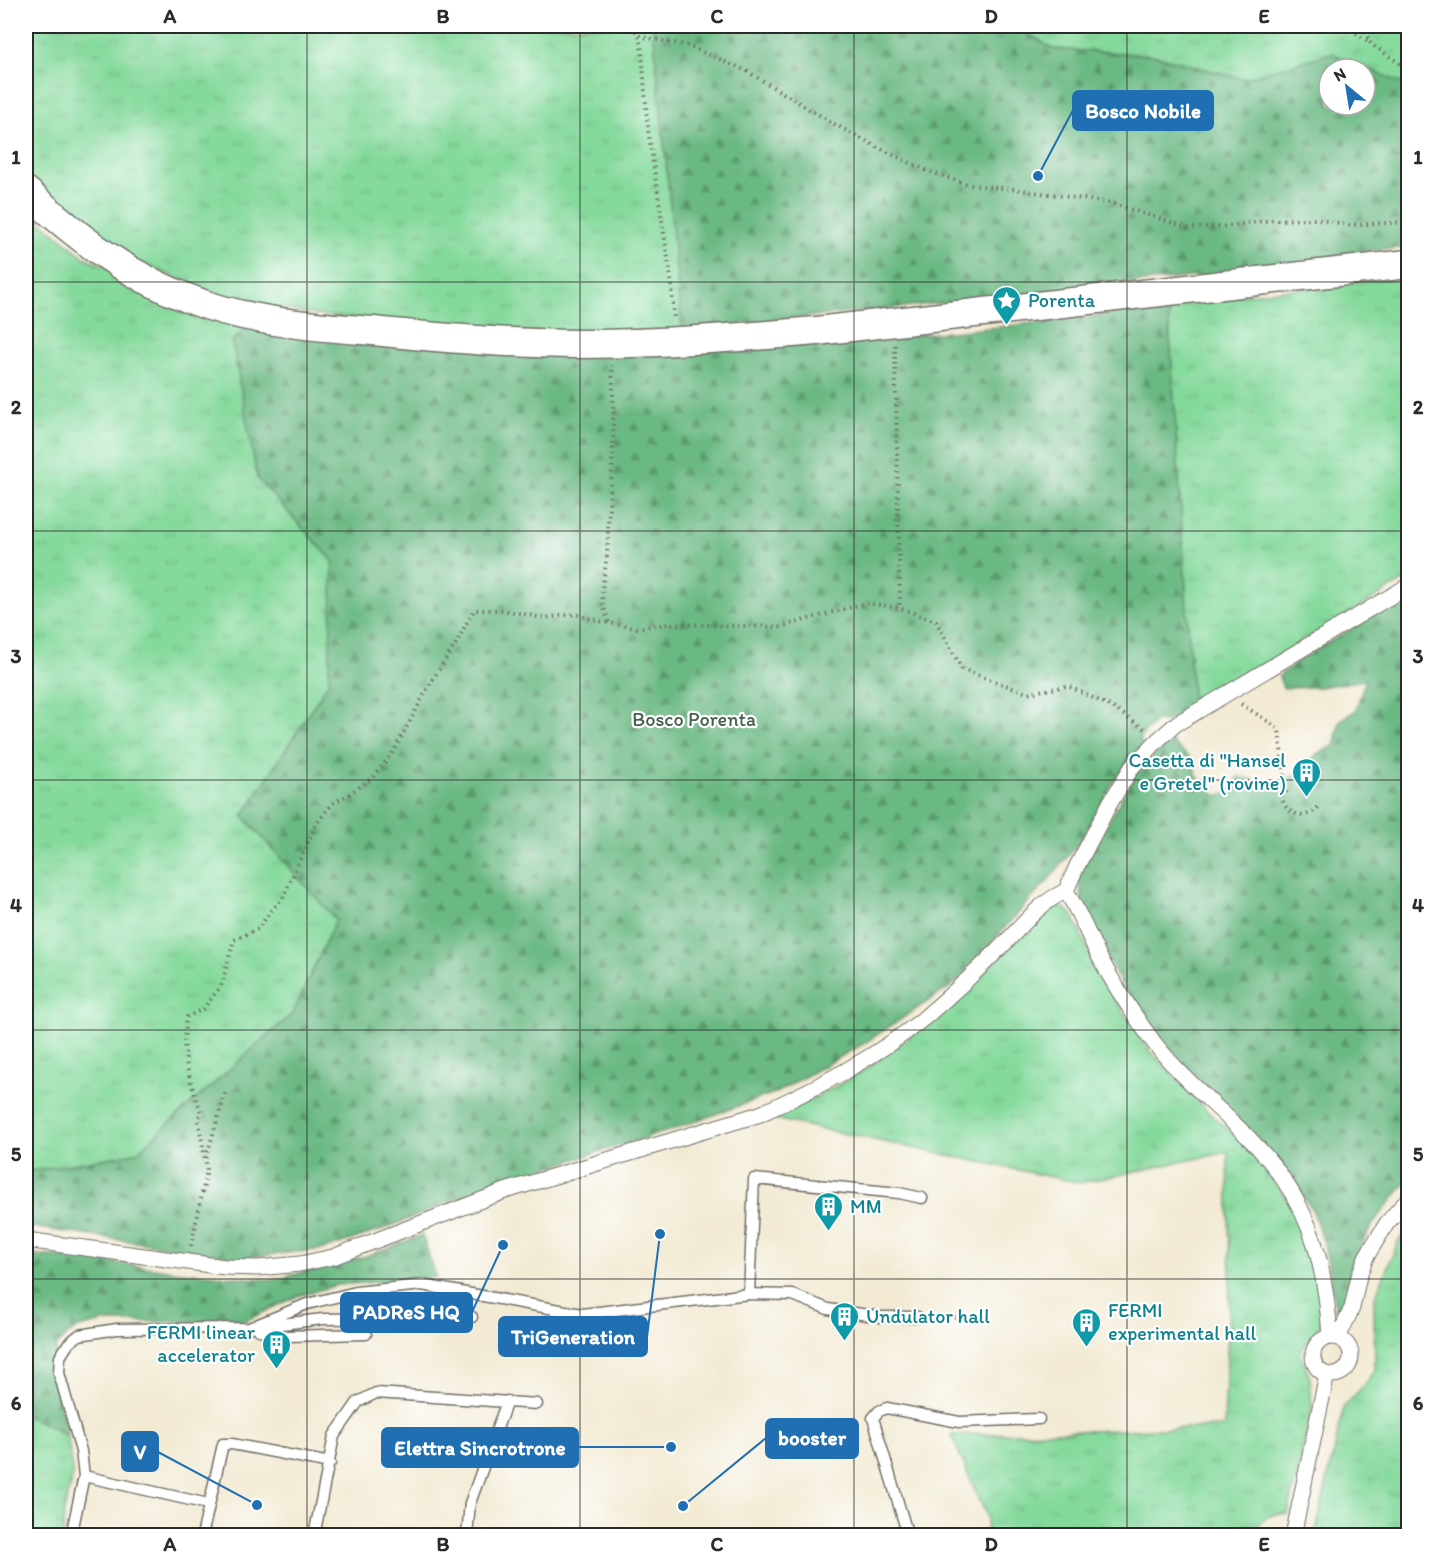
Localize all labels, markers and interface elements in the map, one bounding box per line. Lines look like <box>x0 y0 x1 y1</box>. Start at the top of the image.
text: A <box>163 4 177 28</box>
text: B <box>437 4 450 28</box>
text: C <box>711 4 724 28</box>
text: D <box>984 4 998 28</box>
text: E <box>1258 4 1270 28</box>
north arrow <box>1317 57 1377 117</box>
text: N <box>1330 64 1349 85</box>
callout: Bosco Nobile <box>1073 91 1213 130</box>
text: Bosco Nobile <box>1085 98 1201 123</box>
text: 1 <box>11 145 21 169</box>
text: 1 <box>1413 145 1423 169</box>
place icon: Porenta <box>991 284 1023 326</box>
place label: Porenta <box>1028 288 1096 312</box>
text: 2 <box>11 395 22 419</box>
text: 2 <box>1413 395 1424 419</box>
text: 3 <box>11 644 22 668</box>
text: 3 <box>1413 644 1424 668</box>
park label: Bosco Porenta <box>632 707 756 731</box>
place label: Casetta di "Hansel e Gretel" (rovine) <box>1128 748 1286 795</box>
building icon: Casetta di "Hansel e Gretel" (rovine) <box>1291 756 1323 798</box>
text: 4 <box>10 893 22 917</box>
text: 4 <box>1412 893 1424 917</box>
text: 5 <box>11 1142 22 1166</box>
text: 5 <box>1413 1142 1424 1166</box>
building icon: MM <box>813 1190 845 1232</box>
place label: MM <box>850 1194 882 1218</box>
callout: PADReS HQ <box>341 1293 472 1332</box>
place label: FERMI experimental hall <box>1108 1298 1257 1345</box>
text: PADReS HQ <box>352 1299 460 1324</box>
building icon: Undulator hall <box>829 1300 861 1342</box>
place label: Undulator hall <box>866 1304 990 1328</box>
building icon: FERMI experimental hall <box>1071 1306 1103 1348</box>
callout: TriGeneration <box>499 1317 647 1356</box>
place label: FERMI linear accelerator <box>147 1320 255 1367</box>
text: TriGeneration <box>510 1324 636 1349</box>
building icon: FERMI linear accelerator <box>260 1328 292 1370</box>
text: 6 <box>11 1391 22 1415</box>
text: 6 <box>1413 1391 1424 1415</box>
callout: booster <box>766 1419 858 1458</box>
text: booster <box>778 1425 847 1450</box>
callout: Elettra Sincrotrone <box>382 1428 578 1467</box>
callout: V <box>122 1432 158 1471</box>
text: Elettra Sincrotrone <box>394 1435 566 1460</box>
text: V <box>134 1439 147 1464</box>
text: A <box>163 1532 177 1556</box>
text: B <box>437 1532 450 1556</box>
text: C <box>711 1532 724 1556</box>
text: D <box>984 1532 998 1556</box>
text: E <box>1258 1532 1270 1556</box>

